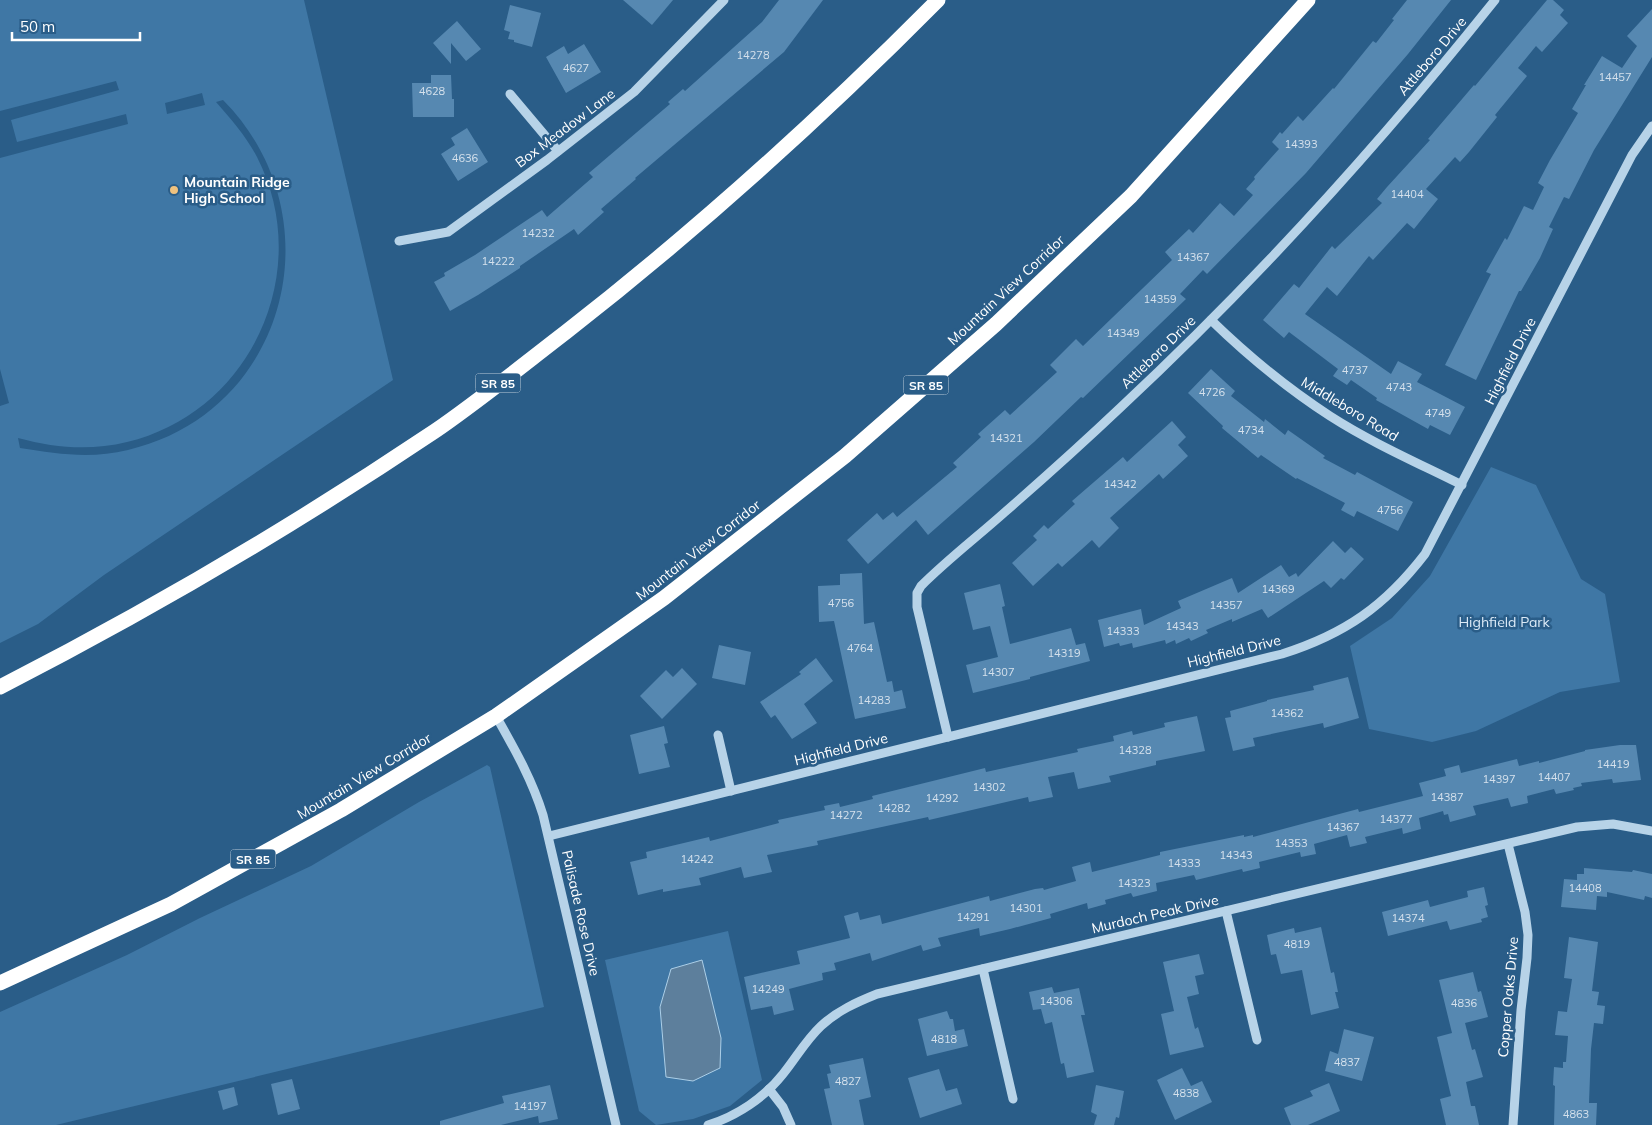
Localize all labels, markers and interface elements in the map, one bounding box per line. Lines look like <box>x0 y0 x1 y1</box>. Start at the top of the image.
scale bar <box>12 10 140 42</box>
street label: Attleboro Drive <box>1394 13 1470 99</box>
text: 50 m <box>20 17 55 36</box>
house number: 14278 <box>737 48 770 62</box>
house number: 4627 <box>563 61 589 75</box>
house number: 14457 <box>1599 70 1632 84</box>
house number: 4628 <box>419 84 446 98</box>
street label: Box Meadow Lane <box>511 85 619 171</box>
house number: 14393 <box>1285 137 1318 151</box>
house number: 4636 <box>452 151 479 165</box>
place label: Mountain Ridge High School <box>184 173 290 207</box>
marker: Mountain Ridge High School <box>168 184 180 196</box>
house number: 14404 <box>1391 187 1424 201</box>
house number: 14232 <box>522 226 555 240</box>
street label: Mountain View Corridor <box>944 231 1069 349</box>
house number: 14367 <box>1177 250 1210 264</box>
house number: 14222 <box>482 254 515 268</box>
house number: 14359 <box>1144 292 1177 306</box>
street label: Attleboro Drive <box>1117 312 1199 392</box>
street label: Highfield Drive <box>1480 314 1540 408</box>
house number: 14349 <box>1107 326 1140 340</box>
house number: 4737 <box>1342 363 1368 377</box>
road number: SR 85 <box>476 373 520 392</box>
street label: Middleboro Road <box>1298 373 1402 445</box>
road number: SR 85 <box>904 376 948 394</box>
house number: 4743 <box>1386 380 1412 394</box>
house number: 4726 <box>1199 385 1226 399</box>
house number: 4749 <box>1425 406 1451 420</box>
house number: 4734 <box>1238 423 1265 437</box>
house number: 14321 <box>990 431 1023 445</box>
house number: 14342 <box>1104 477 1137 491</box>
street label: Mountain View Corridor <box>632 495 765 604</box>
house number: 4756 <box>1377 503 1404 517</box>
house number: 14369 <box>1262 582 1295 596</box>
house number: 4756 <box>828 596 855 610</box>
house number: 14357 <box>1210 598 1243 612</box>
park label: Highfield Park <box>1458 613 1550 631</box>
house number: 14343 <box>1166 619 1199 633</box>
house number: 14333 <box>1107 624 1140 638</box>
street label: Highfield Drive <box>1185 631 1283 671</box>
house number: 4764 <box>847 641 874 655</box>
house number: 14319 <box>1048 646 1081 660</box>
house number: 14307 <box>982 665 1015 679</box>
house number: 14283 <box>858 693 891 707</box>
house number: 14362 <box>1271 706 1304 720</box>
street label: Mountain View Corridor <box>294 728 435 823</box>
street label: Highfield Drive <box>792 729 890 769</box>
house number: 14328 <box>1119 743 1152 757</box>
house number: 14419 <box>1597 757 1630 771</box>
house number: 14407 <box>1538 770 1571 784</box>
house number: 14397 <box>1483 772 1516 786</box>
house number: 14302 <box>973 780 1006 794</box>
house number: 14387 <box>1431 790 1464 804</box>
house number: 14292 <box>926 791 959 805</box>
house number: 14282 <box>878 801 911 815</box>
house number: 14272 <box>830 808 863 822</box>
house number: 14377 <box>1380 812 1413 826</box>
house number: 14367 <box>1327 820 1360 834</box>
house number: 14353 <box>1275 836 1308 850</box>
street label: Palisade Rose Drive <box>558 848 604 978</box>
house number: 14343 <box>1220 848 1253 862</box>
road number: SR 85 <box>230 850 276 869</box>
house number: 14242 <box>681 852 714 866</box>
house number: 14333 <box>1168 856 1201 870</box>
house number: 14323 <box>1118 876 1151 890</box>
house number: 14408 <box>1569 881 1602 895</box>
street label: Murdoch Peak Drive <box>1090 891 1220 937</box>
house number: 14301 <box>1010 901 1043 915</box>
house number: 14291 <box>957 910 990 924</box>
house number: 14374 <box>1392 911 1425 925</box>
street label: Copper Oaks Drive <box>1494 936 1522 1058</box>
house number: 4819 <box>1284 937 1310 951</box>
house number: 14249 <box>752 982 785 996</box>
house number: 14306 <box>1040 994 1073 1008</box>
house number: 4836 <box>1451 996 1478 1010</box>
house number: 4818 <box>931 1032 958 1046</box>
house number: 4837 <box>1334 1055 1360 1069</box>
house number: 4827 <box>835 1074 861 1088</box>
house number: 4838 <box>1173 1086 1200 1100</box>
house number: 14197 <box>514 1099 547 1113</box>
house number: 4863 <box>1563 1107 1589 1121</box>

